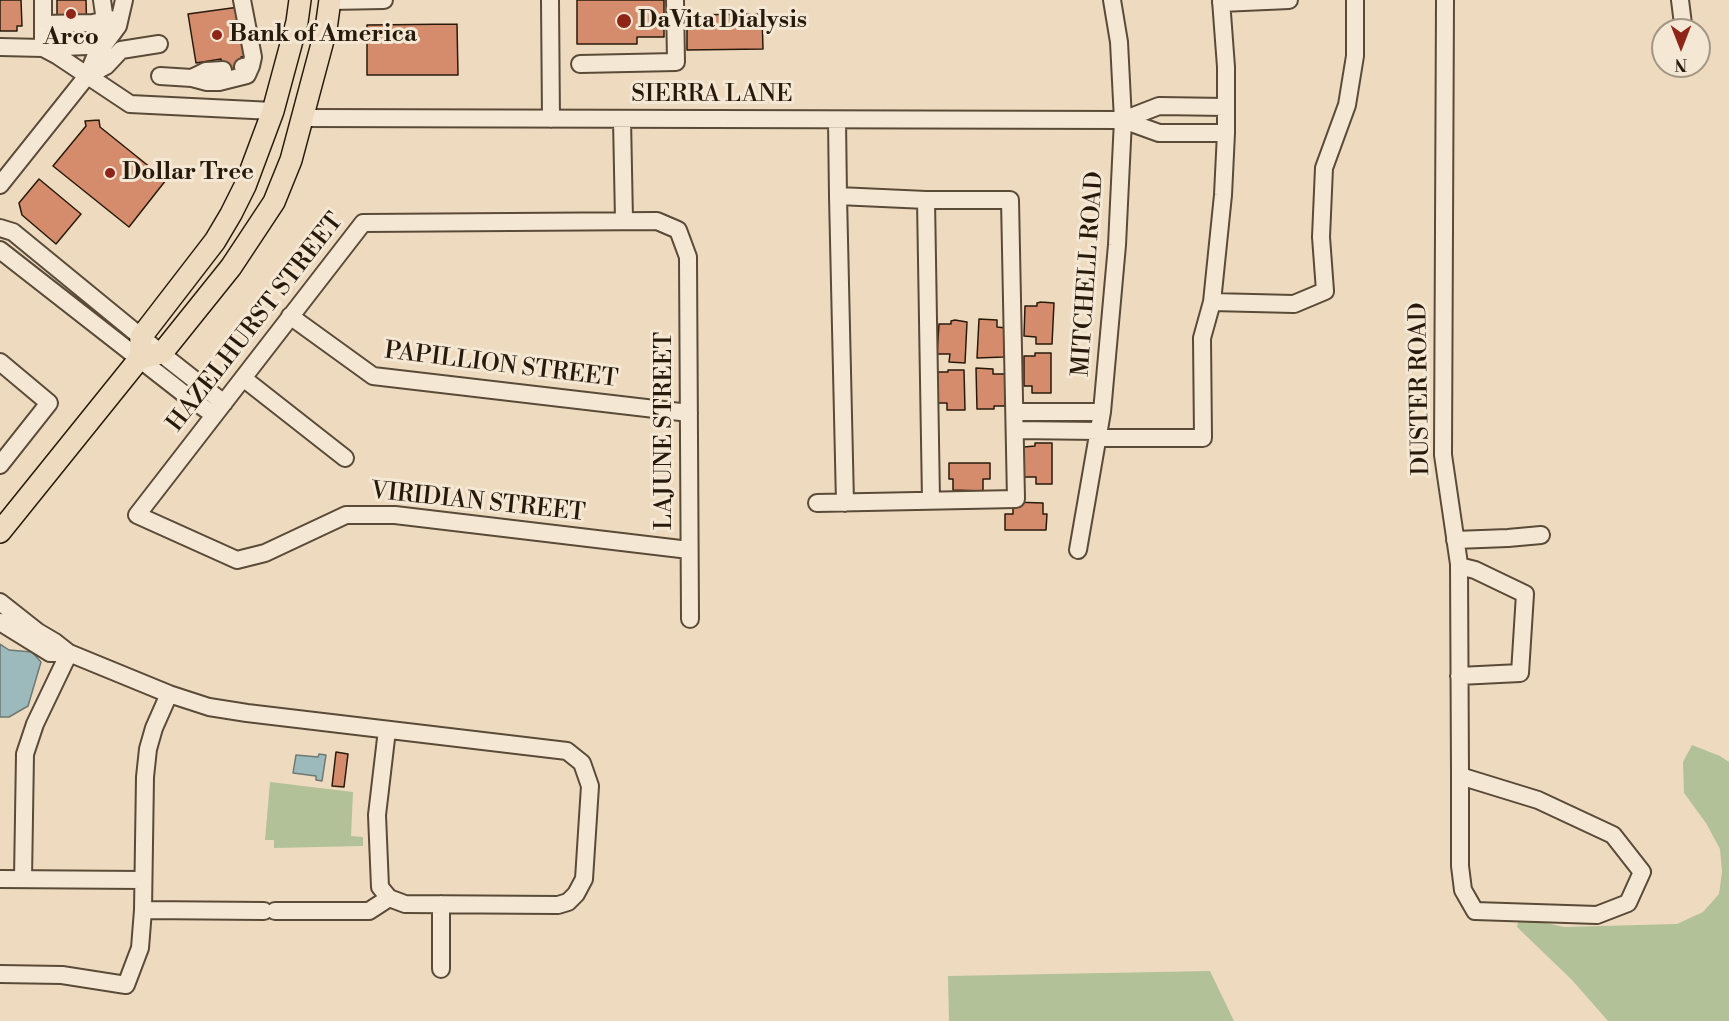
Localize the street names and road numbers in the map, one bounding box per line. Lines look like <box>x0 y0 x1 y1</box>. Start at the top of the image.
street label: SIERRA LANE <box>631 81 793 109</box>
street label: MITCHELL ROAD <box>1067 171 1111 377</box>
street label: HAZELHURST STREET <box>162 208 350 438</box>
street label: DUSTER ROAD <box>1405 302 1437 476</box>
street label: LAJUNE STREET <box>651 332 679 530</box>
street label: PAPILLION STREET <box>383 337 619 395</box>
street label: VIRIDIAN STREET <box>369 477 587 529</box>

